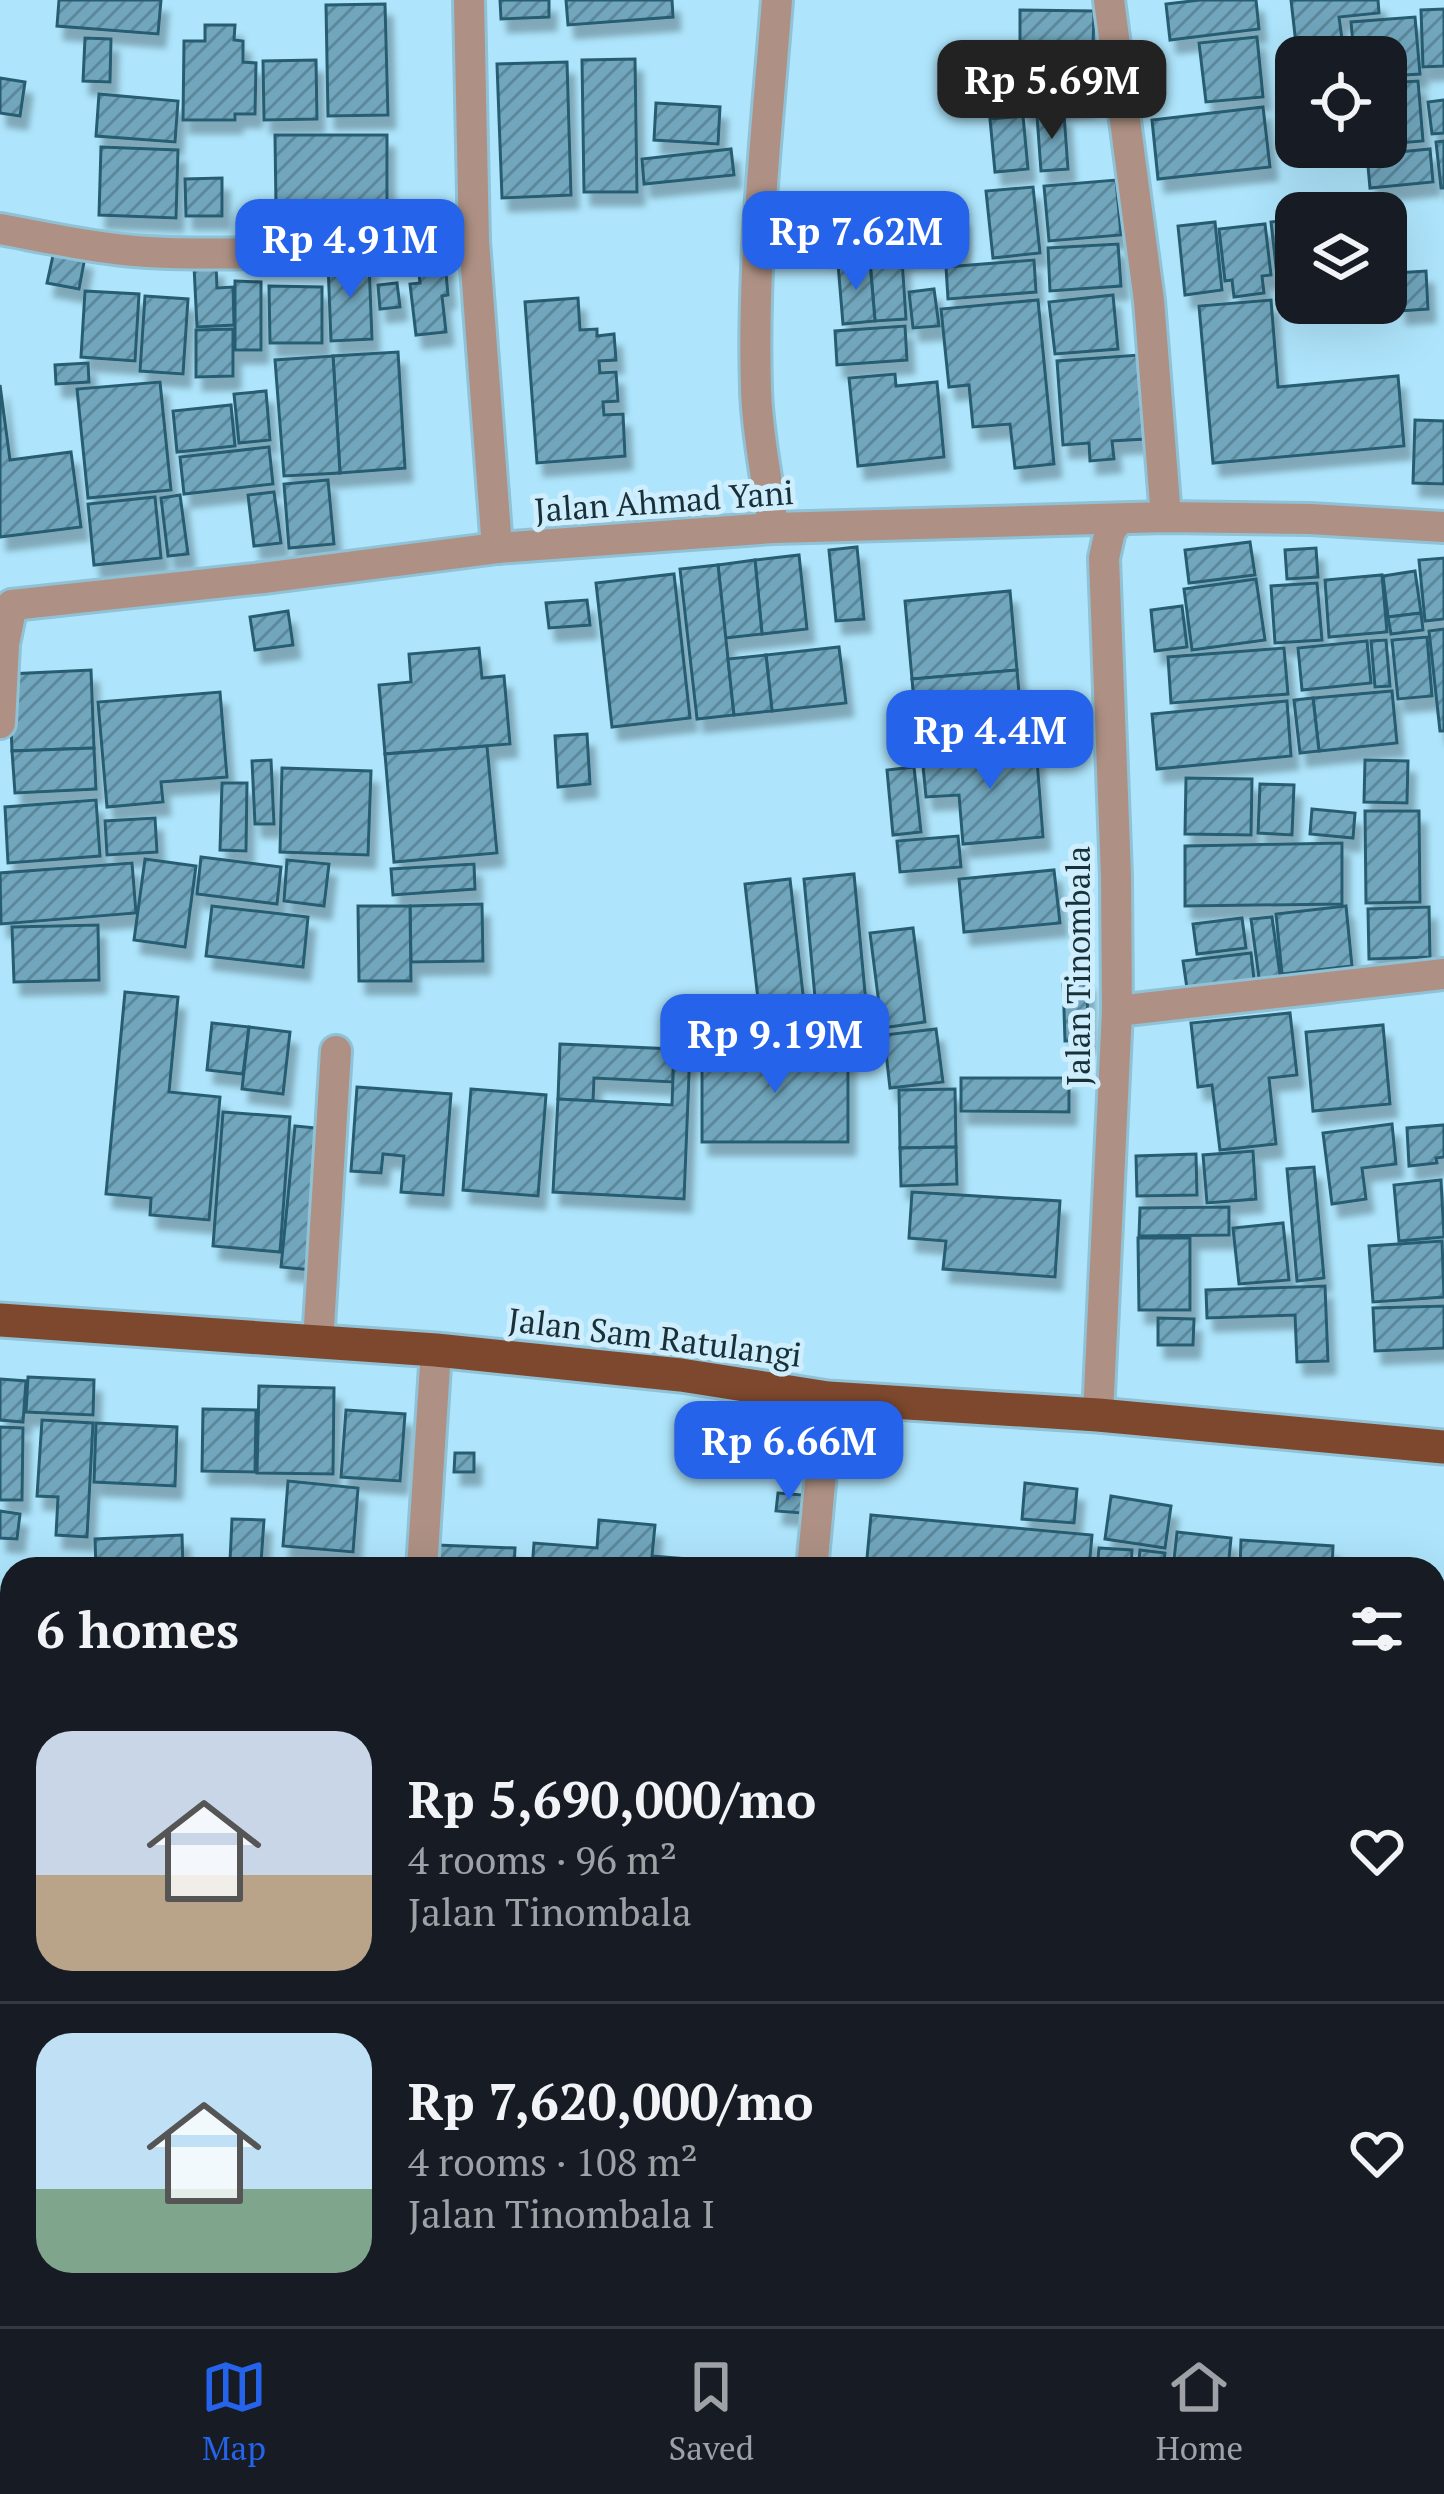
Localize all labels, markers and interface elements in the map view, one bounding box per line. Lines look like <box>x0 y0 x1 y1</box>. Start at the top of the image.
map controls <box>1275 36 1407 324</box>
button: locate <box>1275 36 1407 168</box>
pin: Rp 5.69M <box>928 40 1176 142</box>
text: Rp 5.69M <box>964 53 1140 105</box>
pin: Rp 7.62M <box>732 191 980 293</box>
button: layers <box>1275 192 1407 324</box>
pin: Rp 4.91M <box>226 199 474 301</box>
text: Rp 7.62M <box>769 204 943 256</box>
text: Rp 4.91M <box>262 212 438 264</box>
street label: Jalan Ahmad Yani <box>533 470 795 531</box>
pin: Rp 4.4M <box>879 690 1101 792</box>
text: Rp 4.4M <box>913 703 1067 755</box>
street label: Jalan Tinombala <box>1056 846 1099 1086</box>
pin: Rp 9.19M <box>651 994 899 1096</box>
text: Rp 9.19M <box>687 1007 863 1059</box>
street label: Jalan Sam Ratulangi <box>506 1297 804 1376</box>
pin: Rp 6.66M <box>665 1401 913 1503</box>
text: Rp 6.66M <box>701 1414 877 1466</box>
text: 6 homes <box>36 1595 239 1663</box>
icon: filters <box>1344 1596 1410 1662</box>
text: Rp 5,690,000/mo <box>408 1765 816 1833</box>
icon: home <box>132 1779 276 1923</box>
icon: heart <box>1344 1818 1410 1884</box>
text: 4 rooms · 96 m² <box>408 1833 677 1885</box>
text: Jalan Tinombala <box>408 1885 692 1937</box>
text: Rp 7,620,000/mo <box>408 2067 814 2135</box>
icon: home <box>132 2081 276 2225</box>
icon: heart <box>1344 2120 1410 2186</box>
text: 4 rooms · 108 m² <box>408 2135 698 2187</box>
text: Jalan Tinombala I <box>408 2187 715 2239</box>
tab: Map <box>201 2354 267 2469</box>
tab: Saved <box>669 2354 754 2469</box>
tab: Home <box>1156 2354 1243 2469</box>

